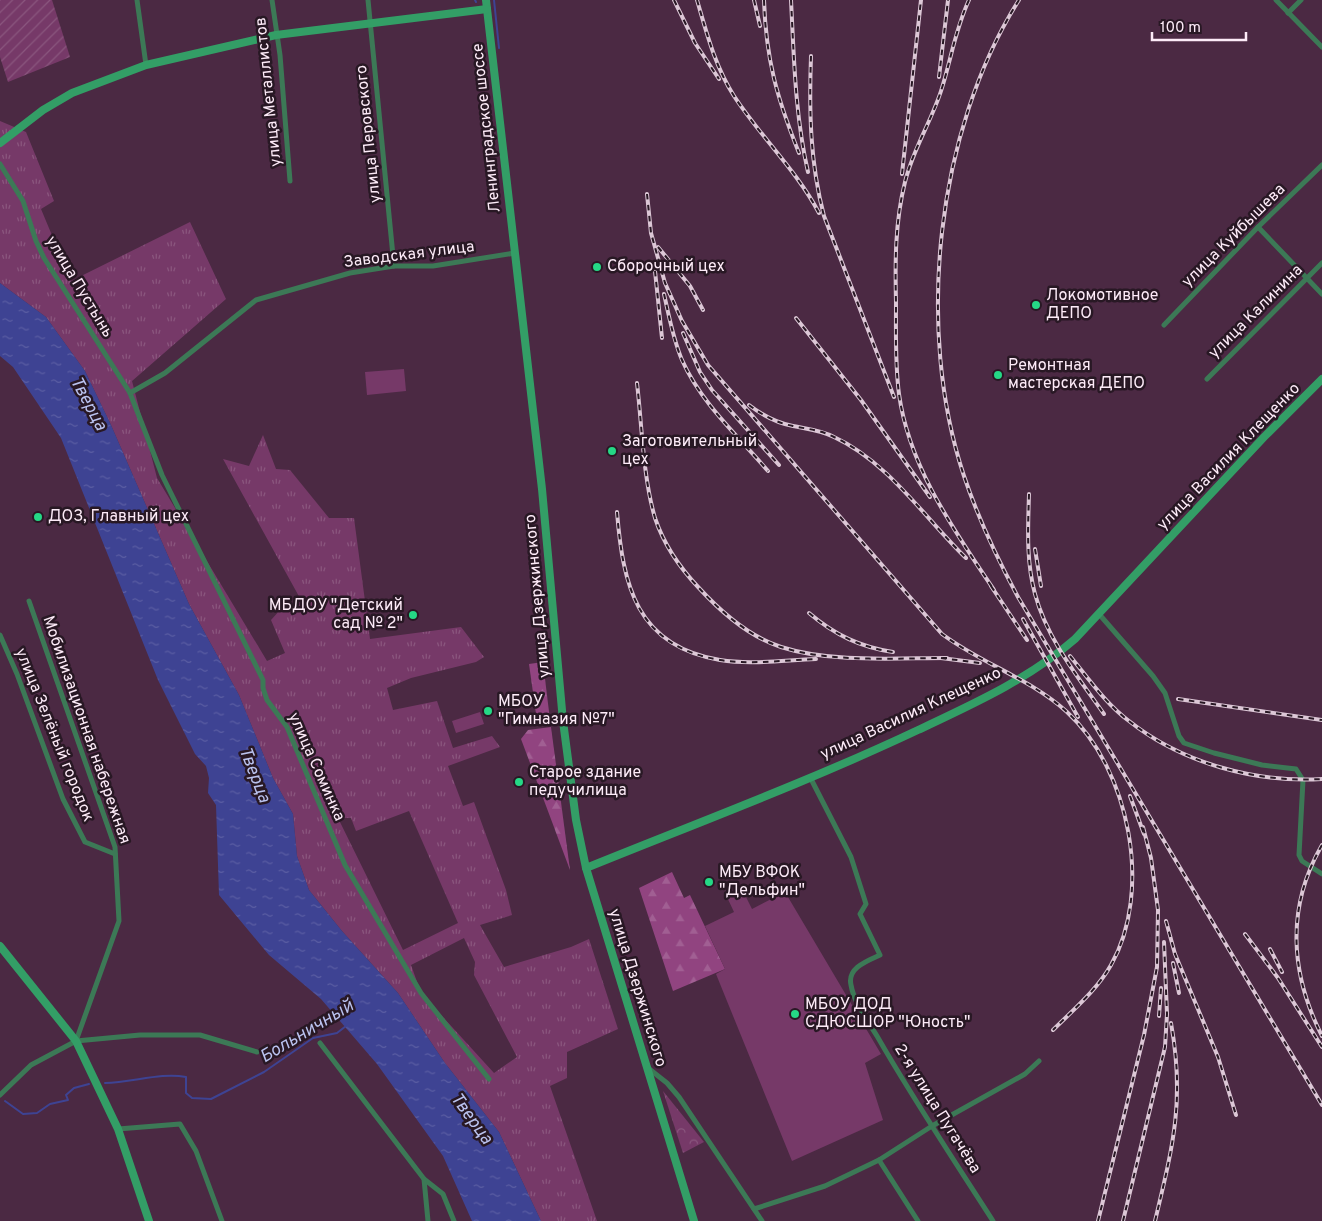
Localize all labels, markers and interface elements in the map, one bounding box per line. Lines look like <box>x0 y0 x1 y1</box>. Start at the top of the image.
scale bar <box>1152 10 1246 42</box>
street label: улица Металлистов <box>251 16 287 168</box>
text: 100 m <box>1160 19 1201 38</box>
street label: Ленинградское шоссе <box>468 42 506 214</box>
street label: улица Перовского <box>352 64 386 204</box>
street label: улица Куйбышева <box>1178 180 1290 292</box>
street label: улица Пустынь <box>41 232 117 342</box>
street label: Заводская улица <box>342 237 476 273</box>
place label: Сборочный цех <box>607 257 725 277</box>
marker: Сборочный цех <box>591 261 603 273</box>
street label: улица Калинина <box>1205 261 1307 363</box>
place label: Локомотивное ДЕПО <box>1046 286 1158 324</box>
marker: Локомотивное ДЕПО <box>1030 299 1042 311</box>
place label: Ремонтная мастерская ДЕПО <box>1008 356 1145 394</box>
marker: Ремонтная мастерская ДЕПО <box>992 369 1004 381</box>
water label: Тверца <box>64 373 112 436</box>
street label: улица Василия Клещенко <box>1153 379 1305 535</box>
place label: Заготовительный цех <box>622 432 757 470</box>
marker: Заготовительный цех <box>606 445 618 457</box>
place label: ДОЗ, Главный цех <box>48 507 189 527</box>
marker: ДОЗ, Главный цех <box>32 511 44 523</box>
street label: улица Дзержинского <box>521 513 555 679</box>
place label: МБДОУ "Детский сад № 2" <box>269 596 403 634</box>
marker: МБДОУ "Детский сад № 2" <box>407 609 419 621</box>
street label: Мобилизационная набережная <box>37 613 135 847</box>
street label: улица Зелёный городок <box>10 645 98 825</box>
street label: улица Василия Клещенко <box>817 663 1005 765</box>
place label: МБОУ "Гимназия №7" <box>498 692 615 730</box>
marker: МБОУ "Гимназия №7" <box>482 705 494 717</box>
street label: улица Соминка <box>283 710 349 824</box>
water label: Тверца <box>233 744 275 807</box>
place label: Старое здание педучилища <box>529 763 641 801</box>
marker: Старое здание педучилища <box>513 776 525 788</box>
place label: МБУ ВФОК "Дельфин" <box>719 863 805 901</box>
marker: МБУ ВФОК "Дельфин" <box>703 876 715 888</box>
street label: улица Дзержинского <box>603 907 671 1070</box>
water label: Больничный <box>256 995 359 1069</box>
place label: МБОУ ДОД СДЮСШОР "Юность" <box>805 995 971 1033</box>
marker: МБОУ ДОД СДЮСШОР "Юность" <box>789 1008 801 1020</box>
street label: 2-я улица Пугачёва <box>889 1041 985 1177</box>
water label: Тверца <box>445 1089 498 1150</box>

